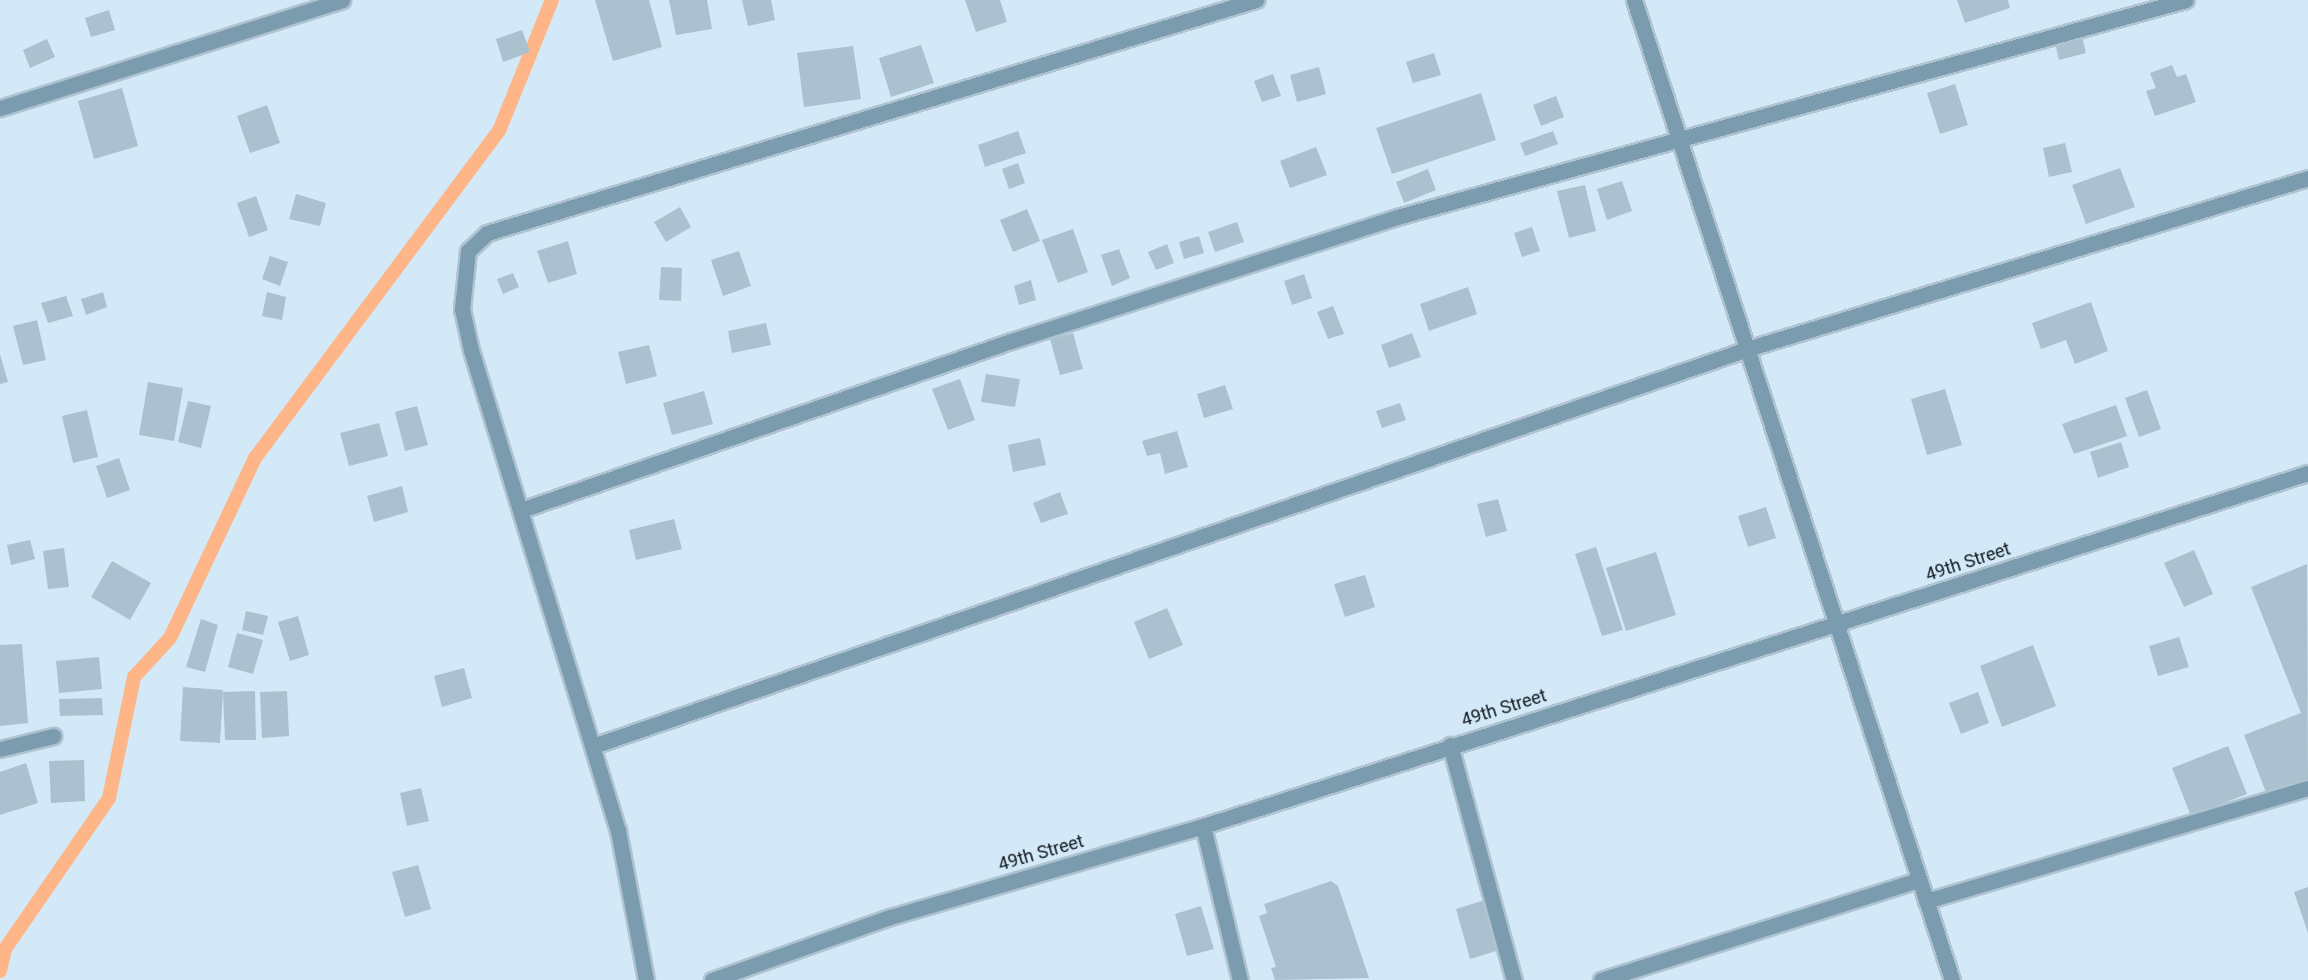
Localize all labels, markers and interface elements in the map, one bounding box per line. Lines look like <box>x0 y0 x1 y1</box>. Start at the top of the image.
street label: 49th Street <box>1923 538 2013 586</box>
street label: 49th Street <box>1459 685 1549 731</box>
street label: 49th Street <box>996 830 1086 876</box>

